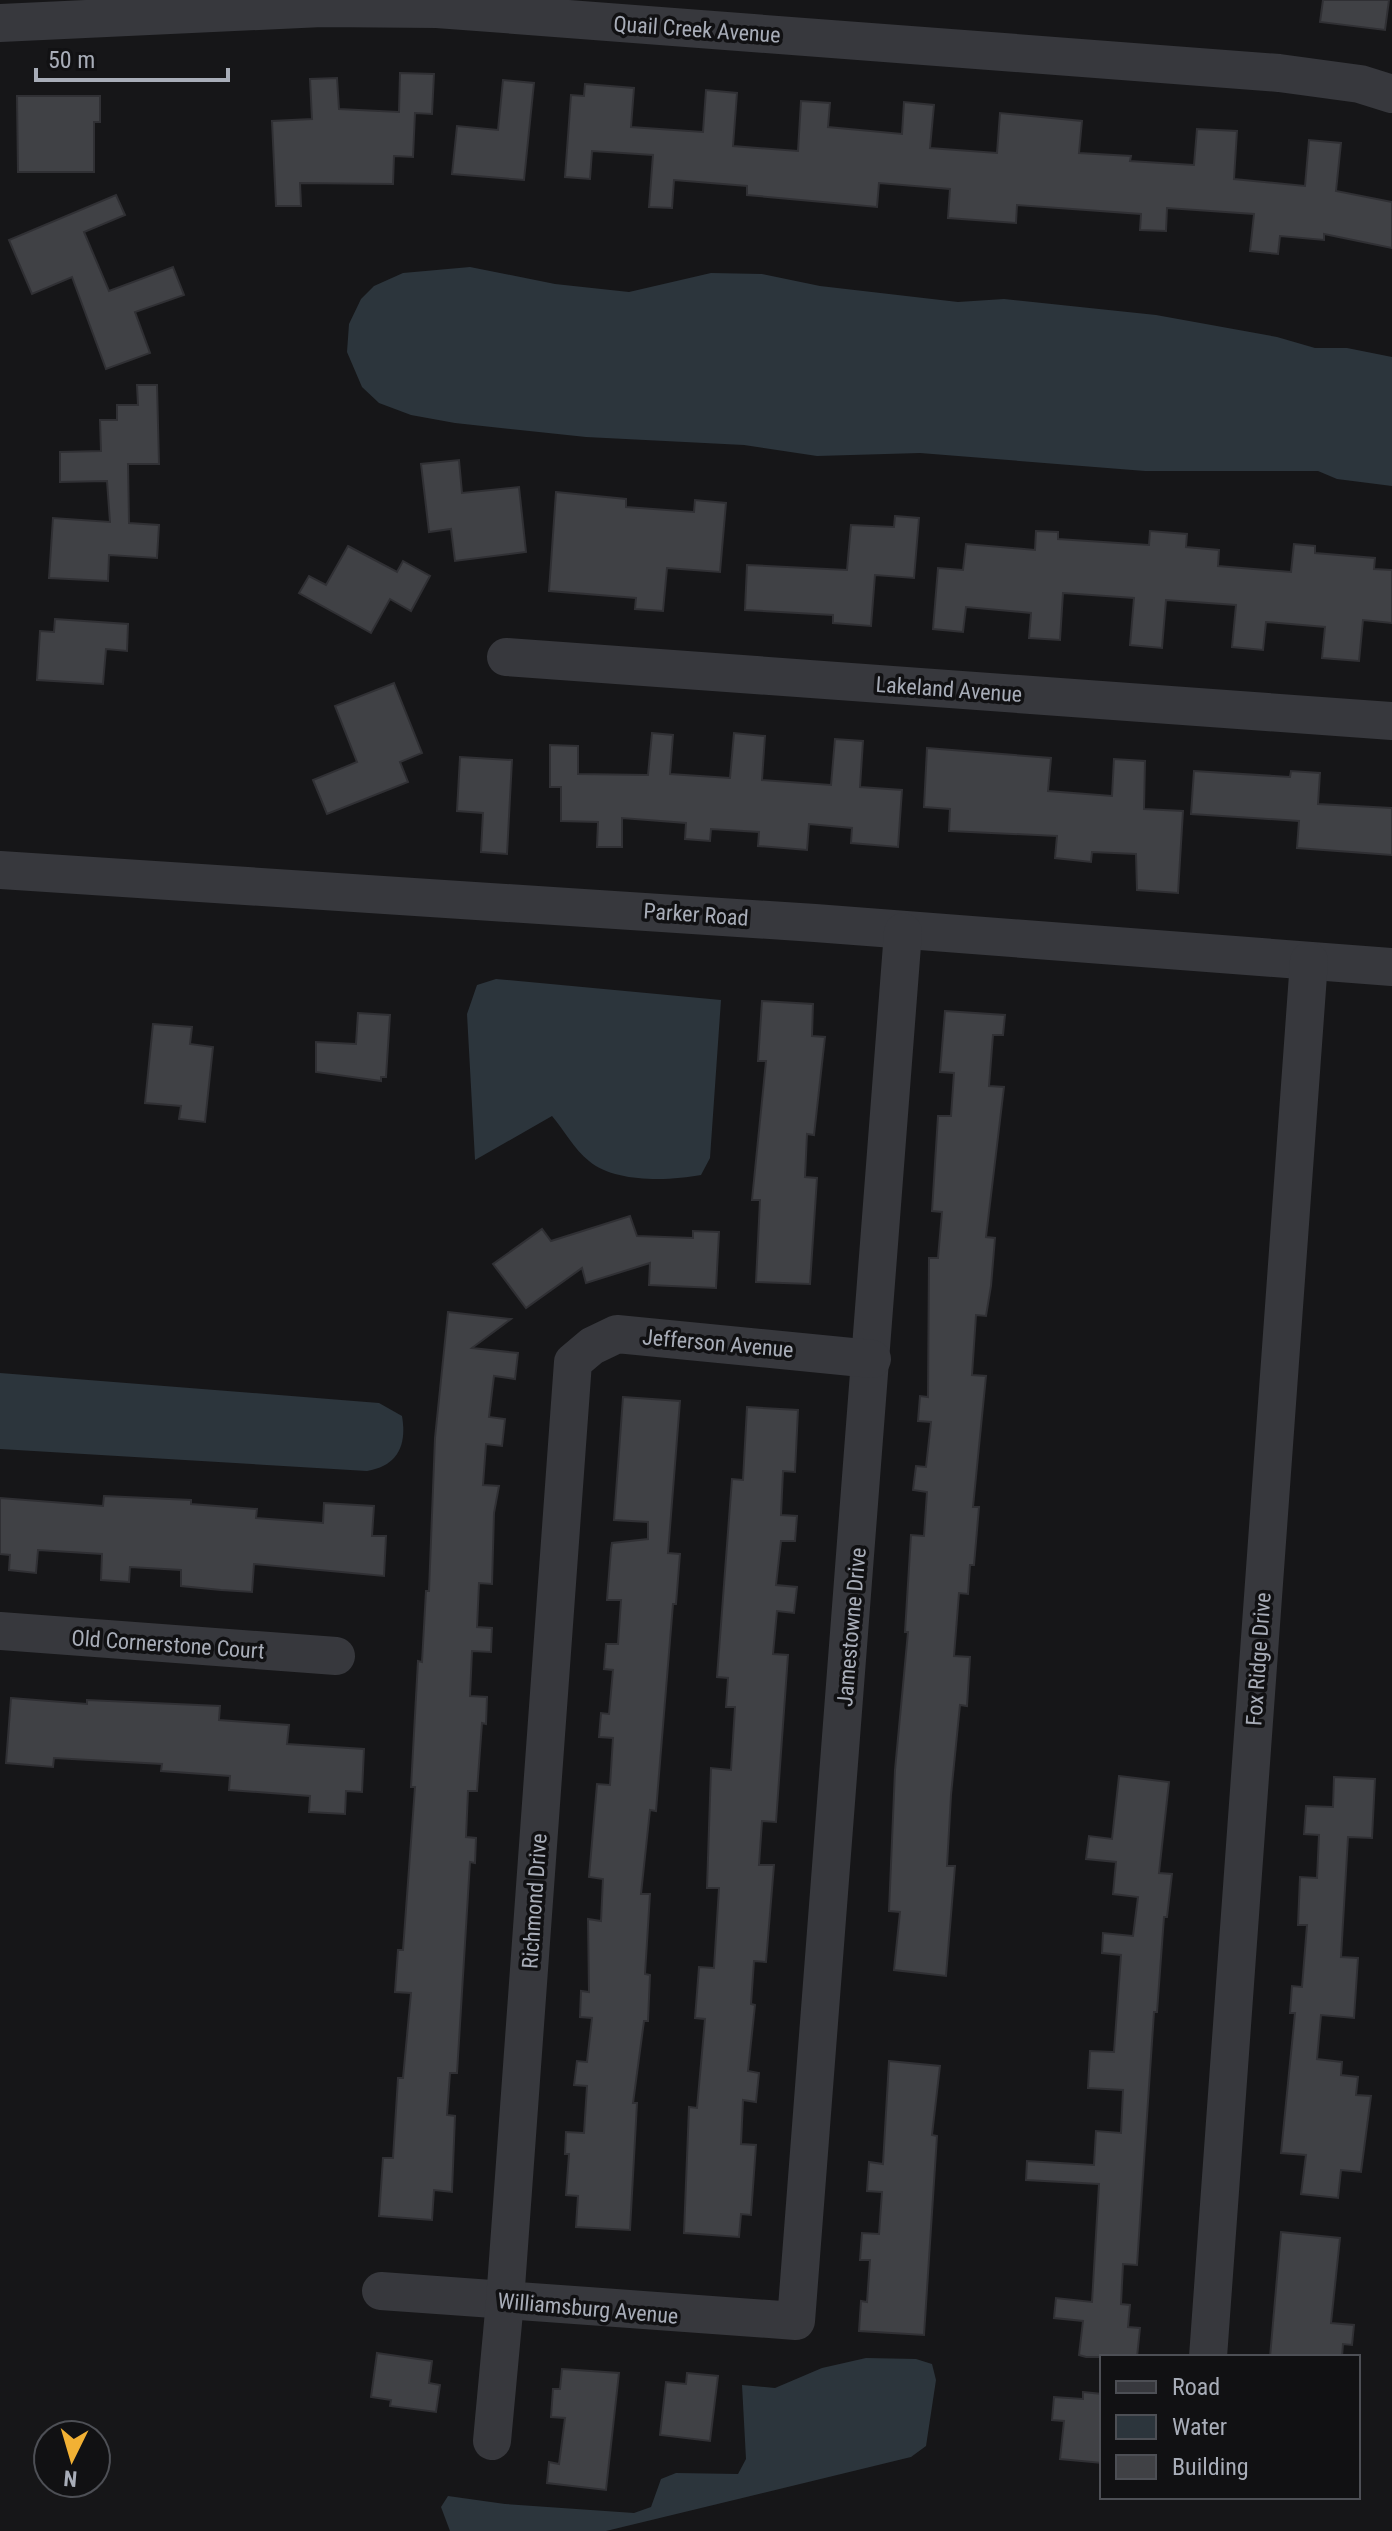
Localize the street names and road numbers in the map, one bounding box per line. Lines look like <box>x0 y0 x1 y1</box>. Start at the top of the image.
street label: Quail Creek Avenue <box>613 11 781 48</box>
street label: Lakeland Avenue <box>875 672 1023 707</box>
street label: Parker Road <box>643 898 749 931</box>
street label: Jefferson Avenue <box>641 1324 795 1363</box>
street label: Jamestowne Drive <box>832 1546 871 1708</box>
street label: Fox Ridge Drive <box>1241 1592 1276 1727</box>
street label: Old Cornerstone Court <box>71 1625 265 1664</box>
street label: Richmond Drive <box>517 1833 552 1970</box>
street label: Williamsburg Avenue <box>497 2288 679 2329</box>

